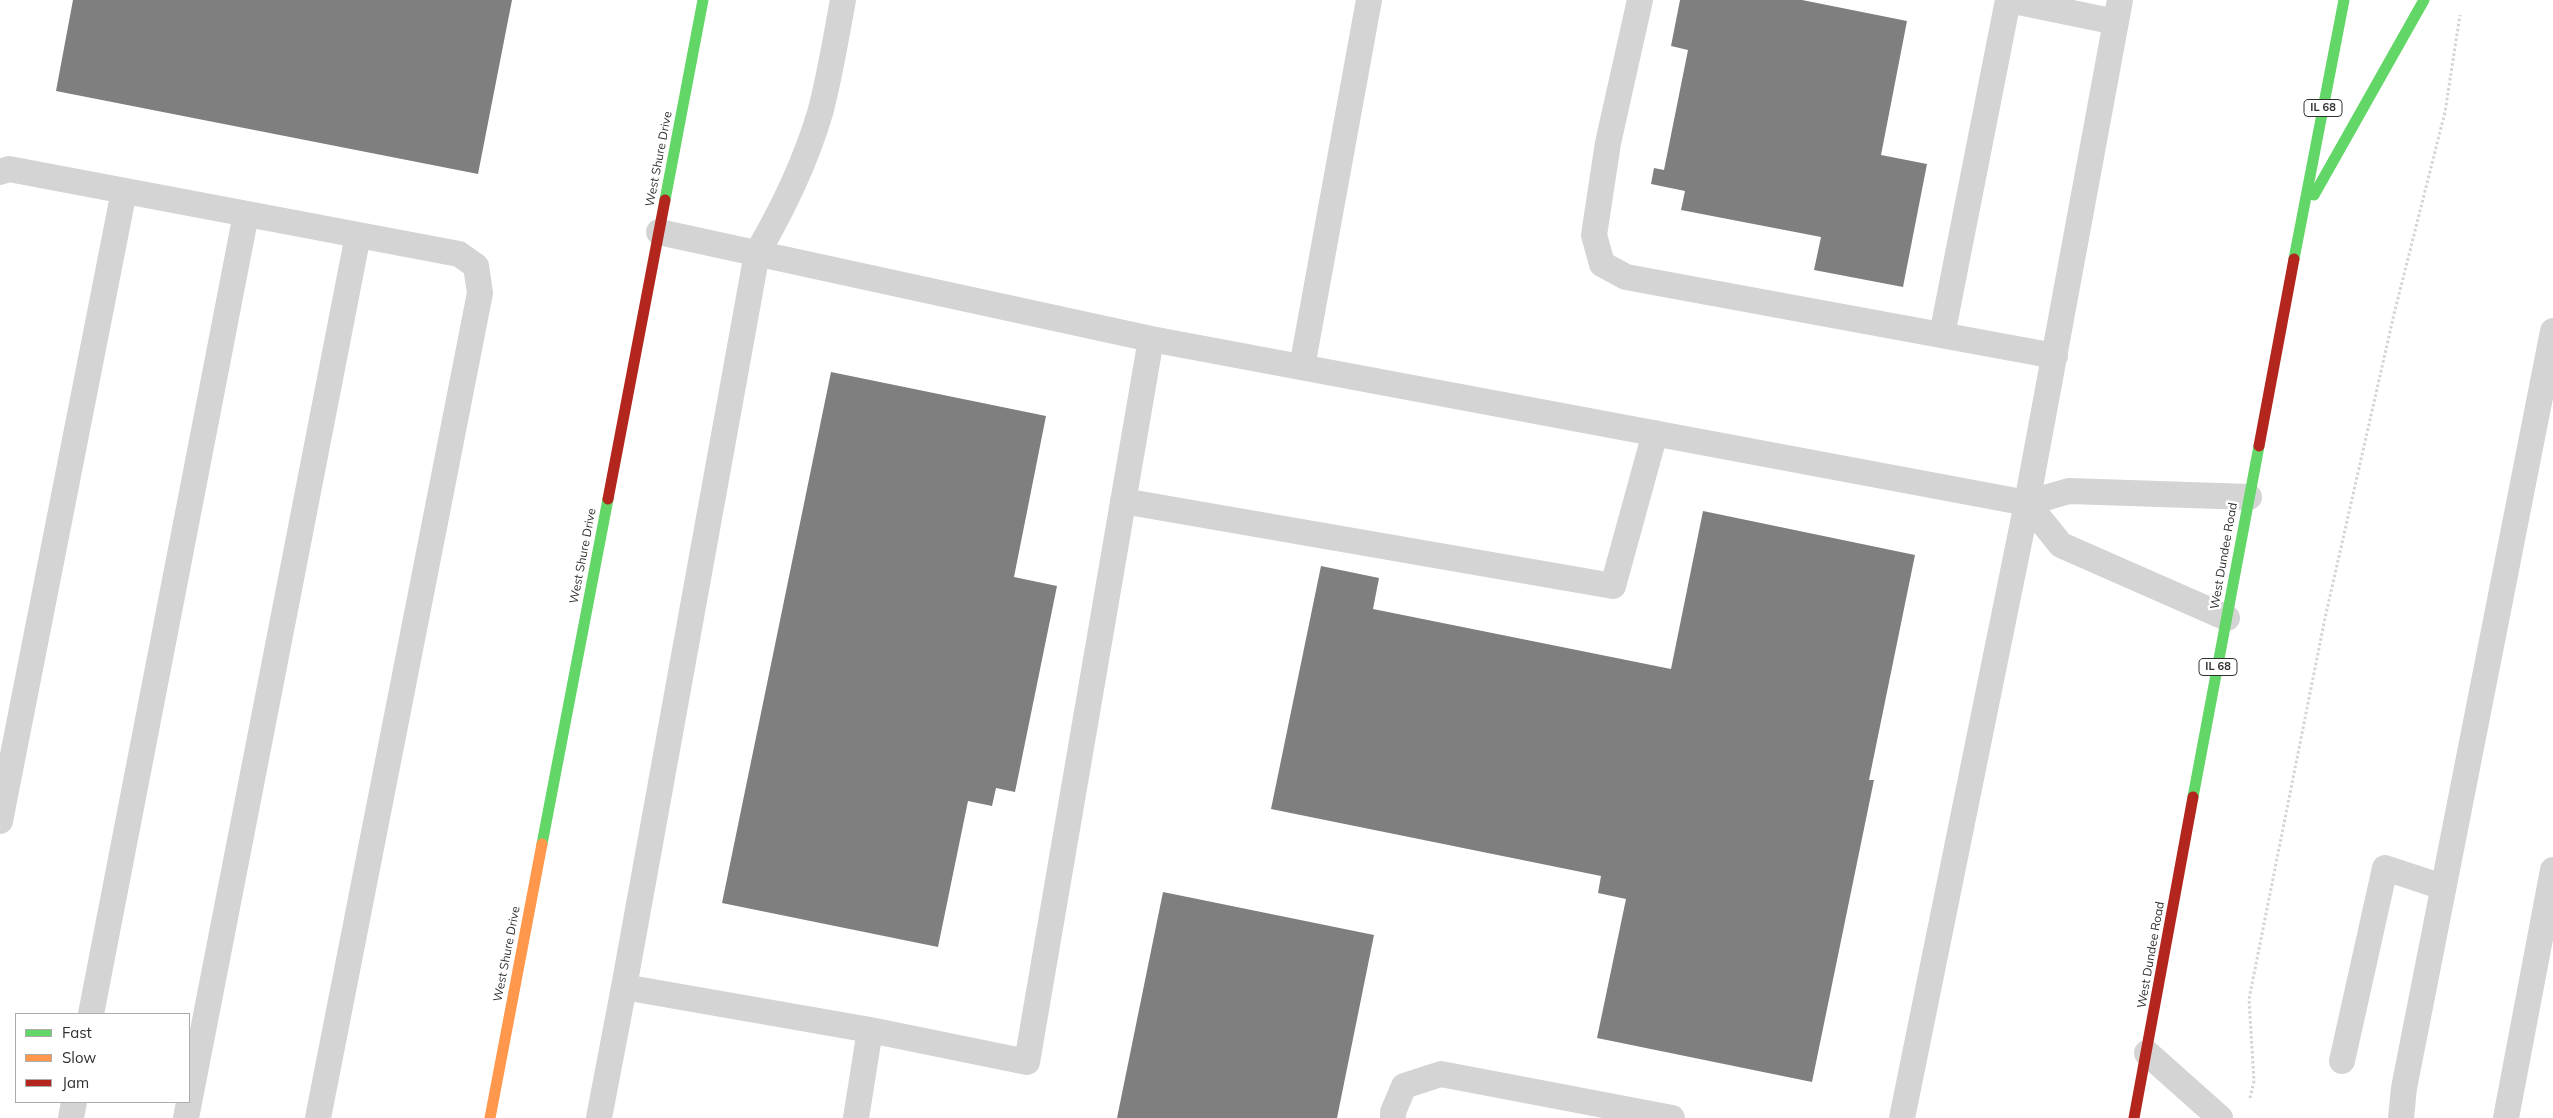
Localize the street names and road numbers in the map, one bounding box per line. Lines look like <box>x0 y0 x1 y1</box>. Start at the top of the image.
road number: IL 68 <box>2304 100 2342 116</box>
street label: West Shure Drive <box>643 110 675 208</box>
street label: West Dundee Road <box>2208 502 2240 610</box>
street label: West Shure Drive <box>567 507 599 605</box>
road number: IL 68 <box>2199 659 2237 676</box>
street label: West Dundee Road <box>2135 901 2167 1009</box>
street label: West Shure Drive <box>491 905 523 1003</box>

